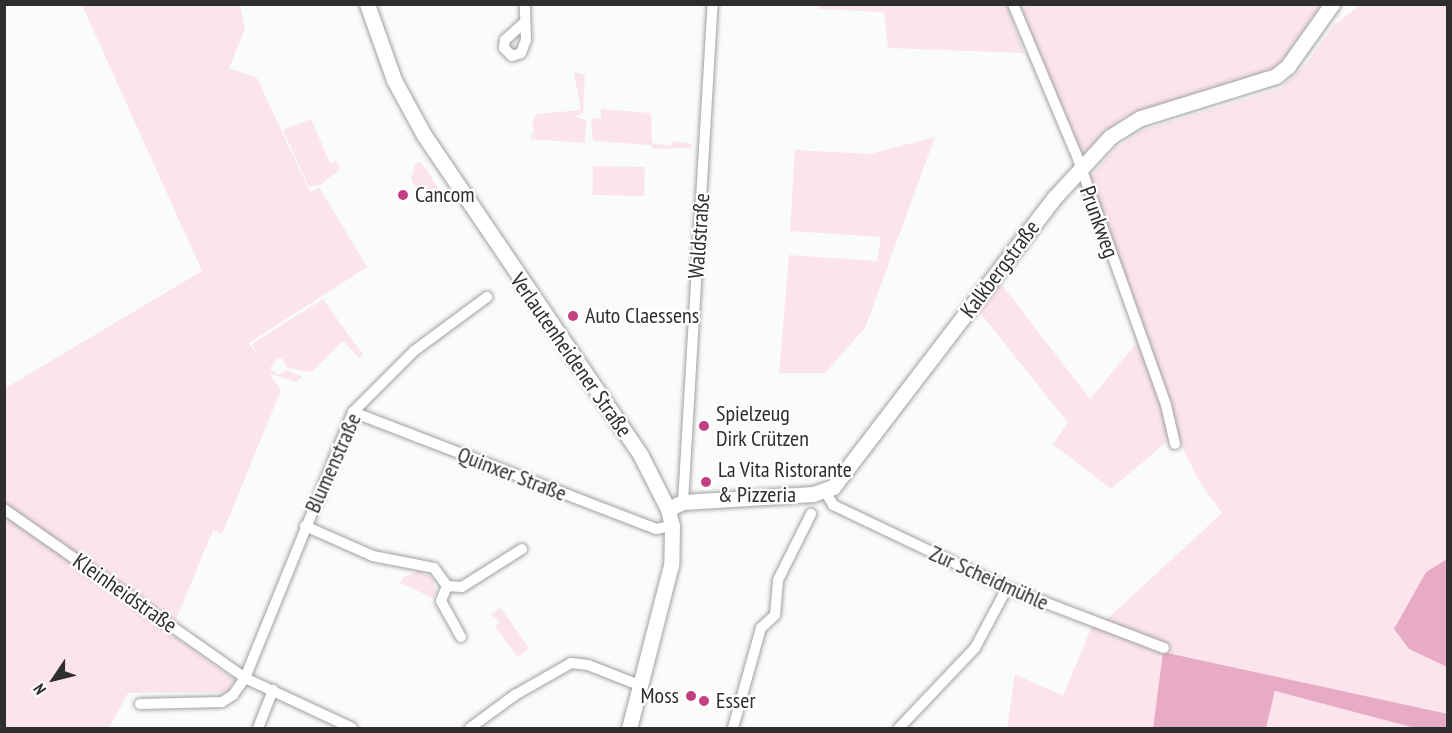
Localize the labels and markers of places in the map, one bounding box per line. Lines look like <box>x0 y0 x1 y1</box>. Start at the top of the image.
place label: Cancom <box>415 182 475 208</box>
marker: Cancom <box>396 188 410 202</box>
place label: Auto Claessens <box>585 303 699 329</box>
marker: Auto Claessens <box>566 309 580 323</box>
place label: Spielzeug Dirk Crützen <box>716 400 809 452</box>
marker: Spielzeug Dirk Crützen <box>697 419 711 433</box>
place label: La Vita Ristorante & Pizzeria <box>718 456 852 508</box>
marker: La Vita Ristorante & Pizzeria <box>699 475 713 489</box>
place label: Moss <box>641 683 679 709</box>
place label: Esser <box>716 688 755 714</box>
marker: Moss <box>684 689 698 703</box>
marker: Esser <box>697 694 711 708</box>

